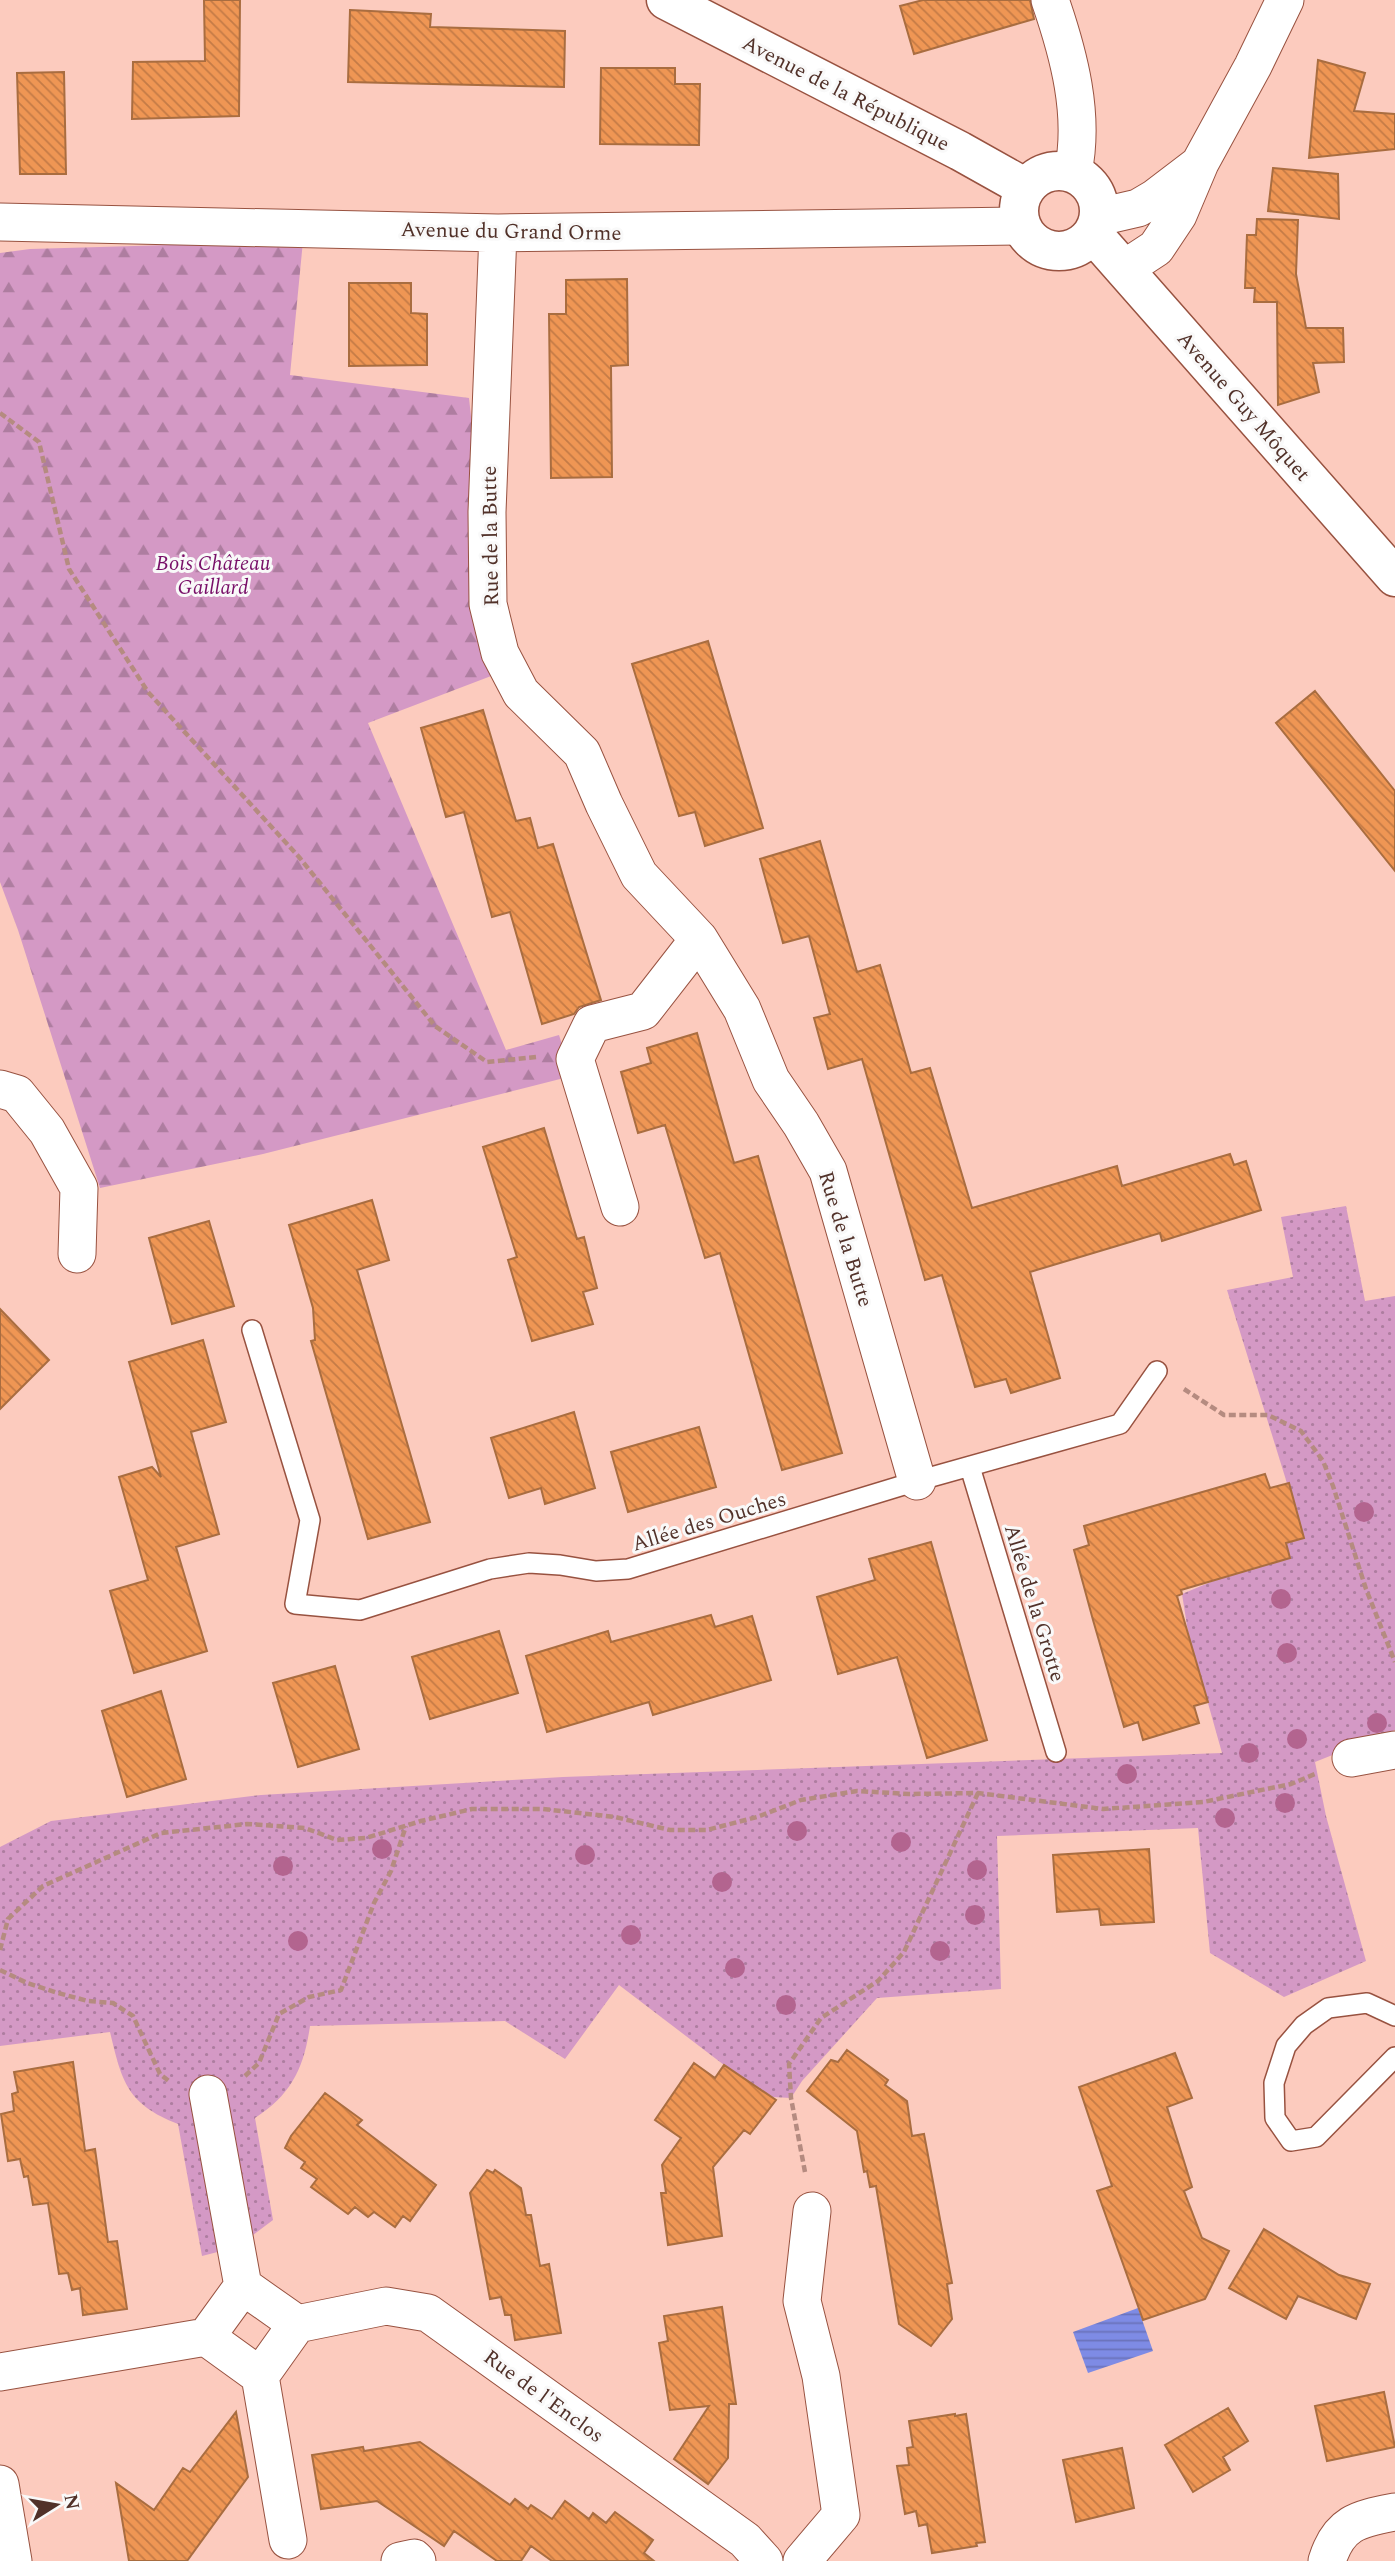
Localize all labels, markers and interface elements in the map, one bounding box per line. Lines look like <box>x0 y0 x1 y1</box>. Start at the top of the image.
street label: Avenue de la République <box>736 28 955 160</box>
street label: Avenue du Grand Orme <box>400 214 622 250</box>
street label: Avenue Guy Môquet <box>1169 324 1318 489</box>
street label: Rue de la Butte <box>474 465 508 607</box>
park label: Bois Château Gaillard <box>156 548 271 604</box>
street label: Rue de la Butte <box>809 1167 881 1311</box>
street label: Allée des Ouches <box>628 1483 790 1561</box>
street label: Allée de la Grotte <box>995 1521 1073 1686</box>
street label: Rue de l'Enclos <box>476 2342 610 2452</box>
north arrow <box>21 2470 91 2540</box>
text: N <box>56 2492 87 2512</box>

